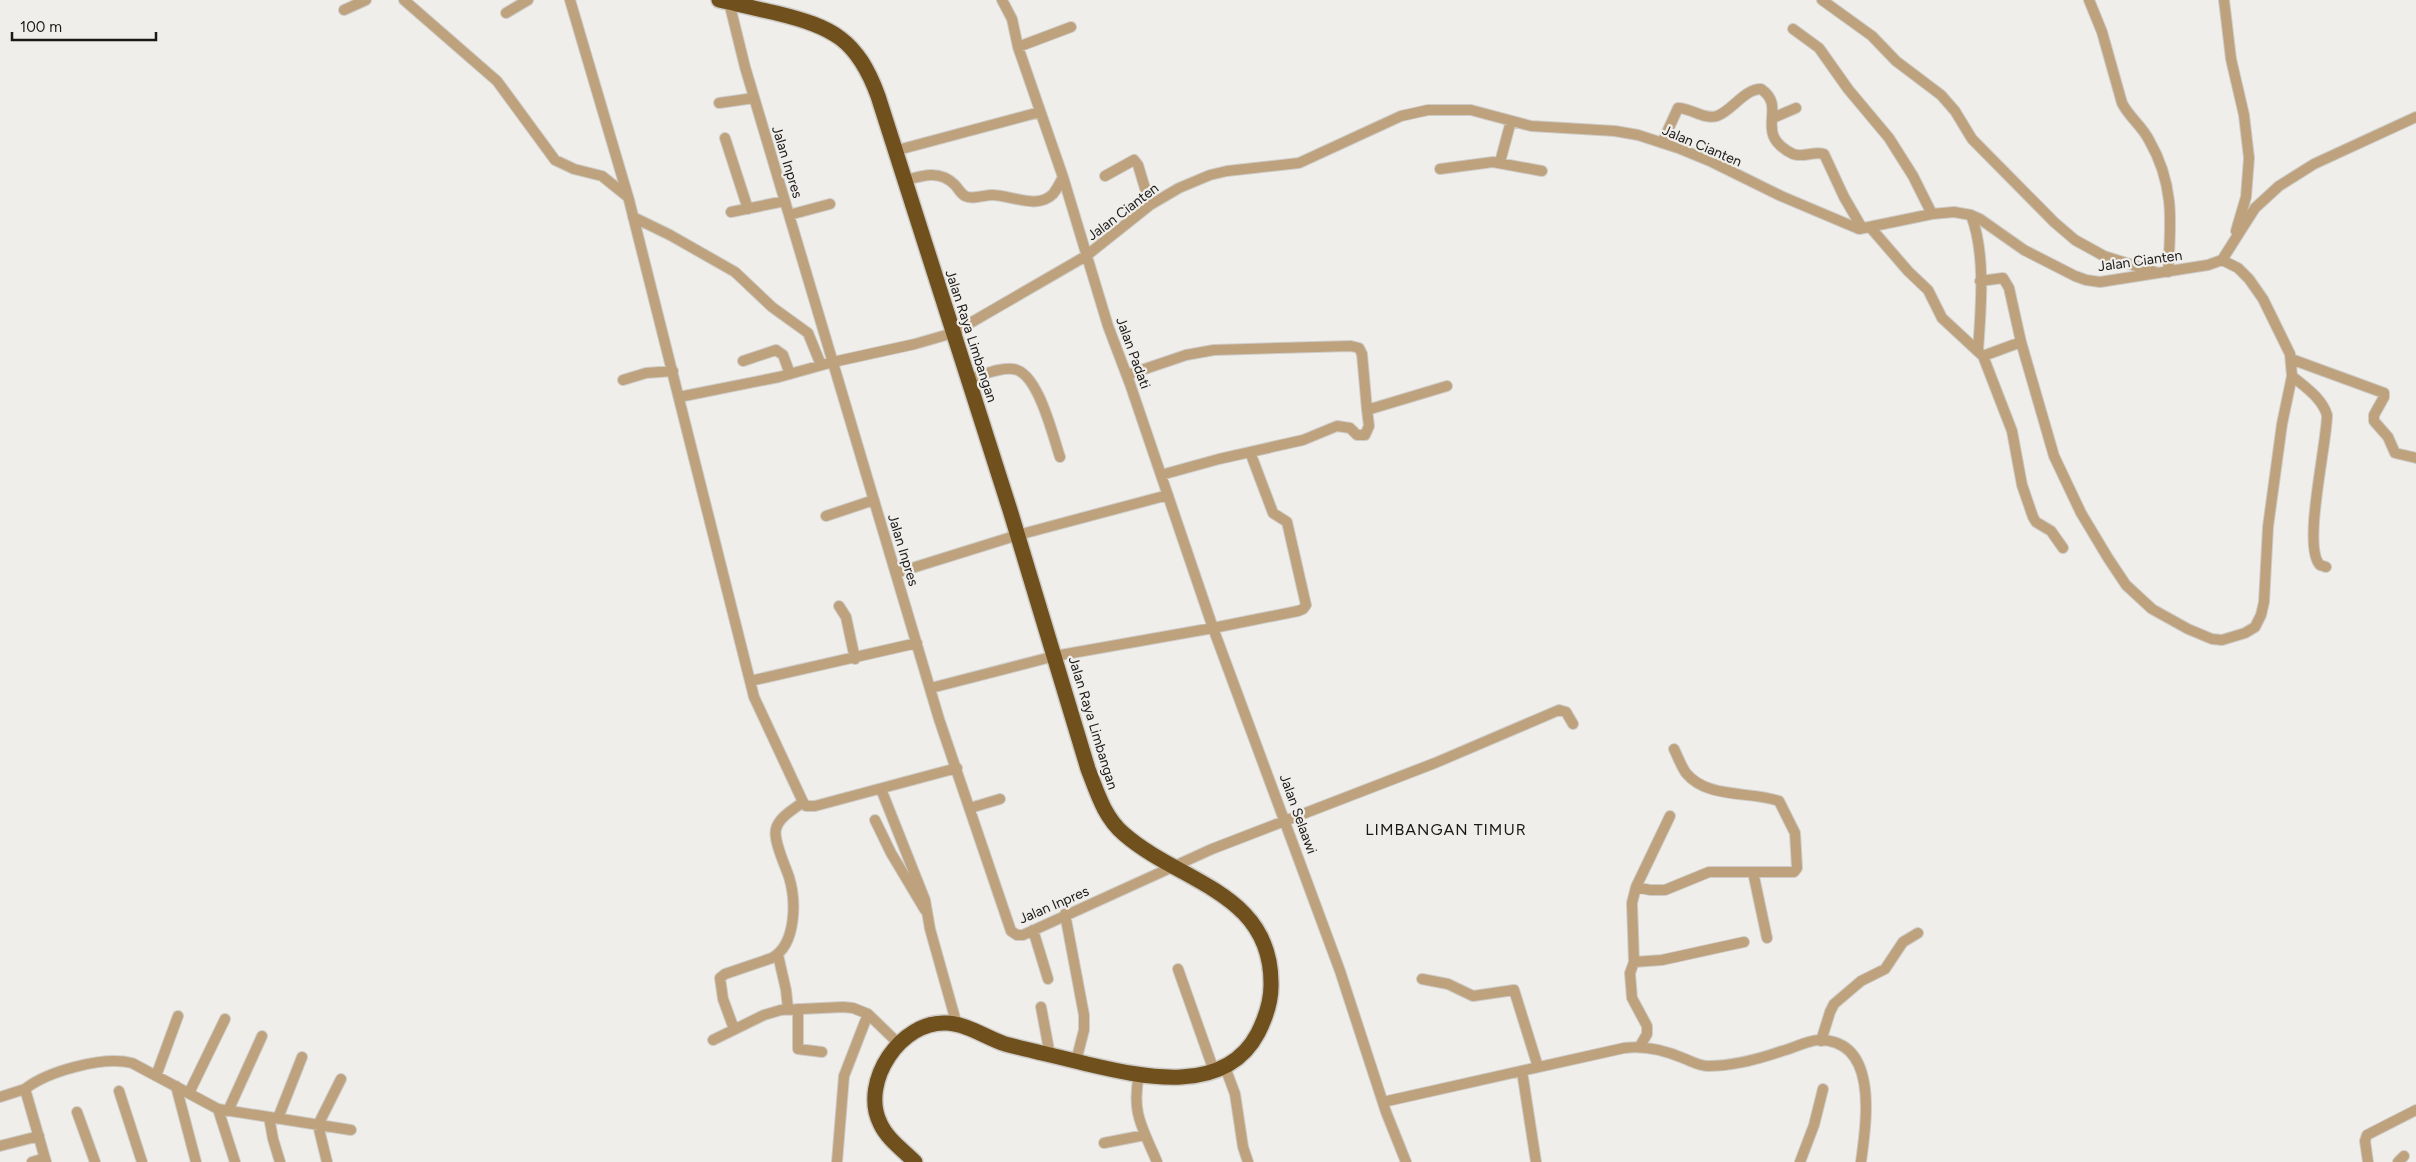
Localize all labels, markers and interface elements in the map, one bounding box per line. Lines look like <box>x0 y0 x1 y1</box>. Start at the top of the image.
scale bar <box>12 10 156 42</box>
text: 100 m <box>20 18 62 36</box>
street label: Jalan Cianten <box>1660 122 1745 170</box>
street label: Jalan Inpres <box>768 124 806 200</box>
street label: Jalan Cianten <box>1084 180 1162 244</box>
street label: Jalan Cianten <box>2097 247 2183 275</box>
street label: Jalan Raya Limbangan <box>942 268 1000 405</box>
street label: Jalan Padati <box>1112 315 1154 391</box>
street label: Jalan Inpres <box>884 512 922 588</box>
street label: Jalan Raya Limbangan <box>1065 654 1121 792</box>
street label: Jalan Selaawi <box>1276 772 1320 856</box>
district label: LIMBANGAN TIMUR <box>1365 820 1527 839</box>
street label: Jalan Inpres <box>1016 883 1092 927</box>

